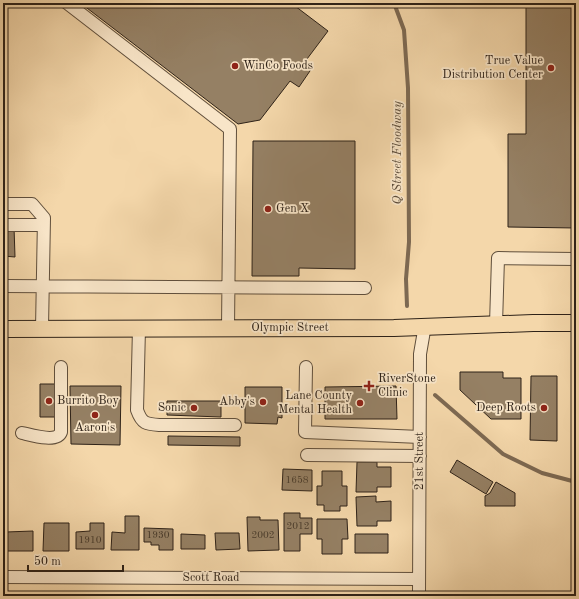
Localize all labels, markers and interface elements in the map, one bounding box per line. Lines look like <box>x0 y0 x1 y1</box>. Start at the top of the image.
place label: True Value Distribution Center <box>442 55 543 81</box>
place label: WinCo Foods <box>243 60 313 72</box>
marker: WinCo Foods <box>230 61 240 71</box>
marker: True Value Distribution Center <box>546 63 556 73</box>
water label: Q Street Floodway <box>391 101 404 205</box>
place label: Gen X <box>276 203 309 215</box>
marker: Gen X <box>263 204 273 214</box>
street label: Olympic Street <box>251 322 329 334</box>
place label: RiverStone Clinic <box>378 373 436 399</box>
marker: RiverStone Clinic <box>363 380 375 392</box>
place label: Lane County Mental Health <box>278 390 353 416</box>
place label: Burrito Boy <box>57 395 120 407</box>
marker: Burrito Boy <box>44 396 54 406</box>
place label: Abby's <box>219 396 255 408</box>
marker: Abby's <box>258 397 268 407</box>
marker: Lane County Mental Health <box>355 398 365 408</box>
place label: Sonic <box>158 402 186 414</box>
place label: Deep Roots <box>476 402 536 414</box>
marker: Sonic <box>189 403 199 413</box>
marker: Deep Roots <box>539 403 549 413</box>
marker: Aaron's <box>90 410 100 420</box>
place label: Aaron's <box>75 422 115 434</box>
street label: 21st Street <box>414 432 426 490</box>
house number: 1658 <box>285 475 309 485</box>
house number: 2012 <box>286 521 310 531</box>
house number: 1930 <box>146 530 170 540</box>
house number: 2002 <box>251 530 275 540</box>
house number: 1910 <box>78 535 102 545</box>
scale bar <box>28 547 123 573</box>
text: 50 m <box>34 555 61 568</box>
street label: Scott Road <box>182 572 240 584</box>

